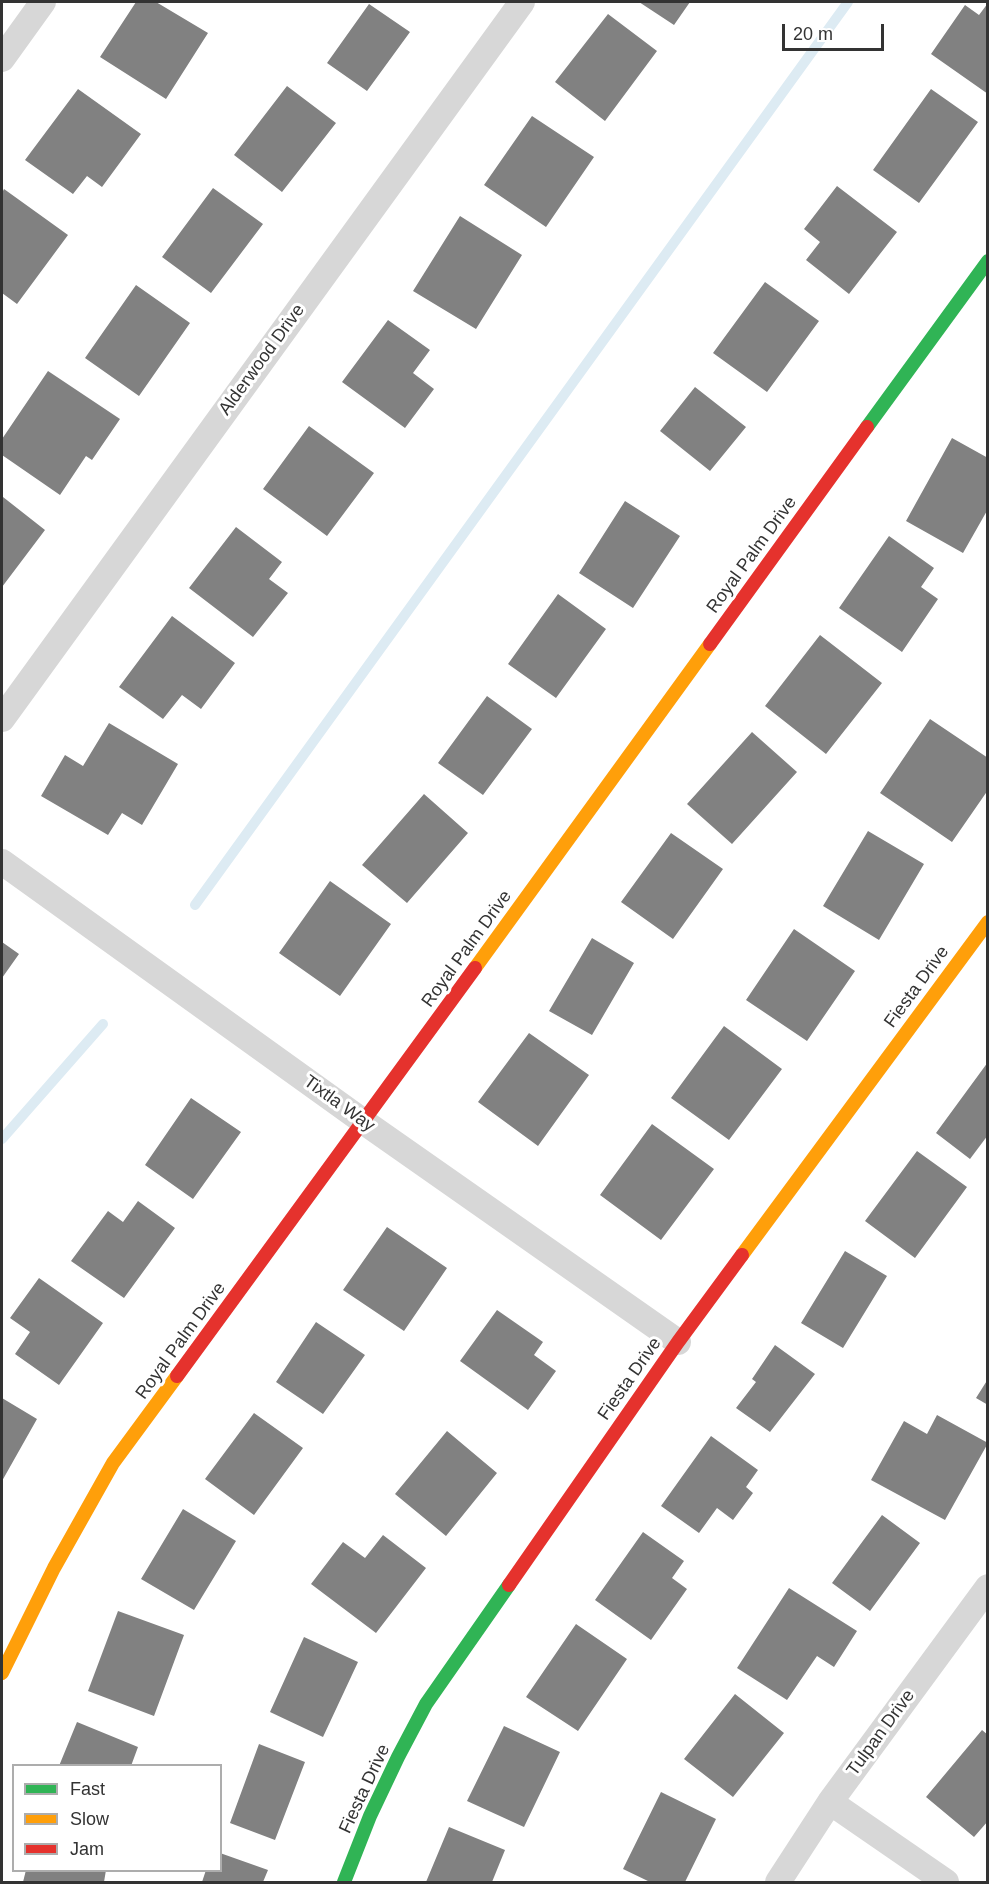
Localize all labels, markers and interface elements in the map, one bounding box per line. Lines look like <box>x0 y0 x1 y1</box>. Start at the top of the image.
scale bar <box>785 12 887 50</box>
text: 20 m <box>793 24 833 44</box>
street label: Alderwood Drive <box>214 300 310 420</box>
street label: Royal Palm Drive <box>702 492 802 618</box>
street label: Royal Palm Drive <box>417 886 517 1012</box>
street label: Fiesta Drive <box>880 942 954 1032</box>
street label: Tixtla Way <box>299 1071 379 1137</box>
street label: Royal Palm Drive <box>131 1278 231 1404</box>
street label: Fiesta Drive <box>594 1333 666 1425</box>
street label: Tulpan Drive <box>842 1686 920 1780</box>
street label: Fiesta Drive <box>335 1741 395 1837</box>
legend <box>12 1764 222 1872</box>
text: Fast <box>70 1779 105 1799</box>
text: Slow <box>70 1809 109 1829</box>
text: Jam <box>70 1839 104 1859</box>

